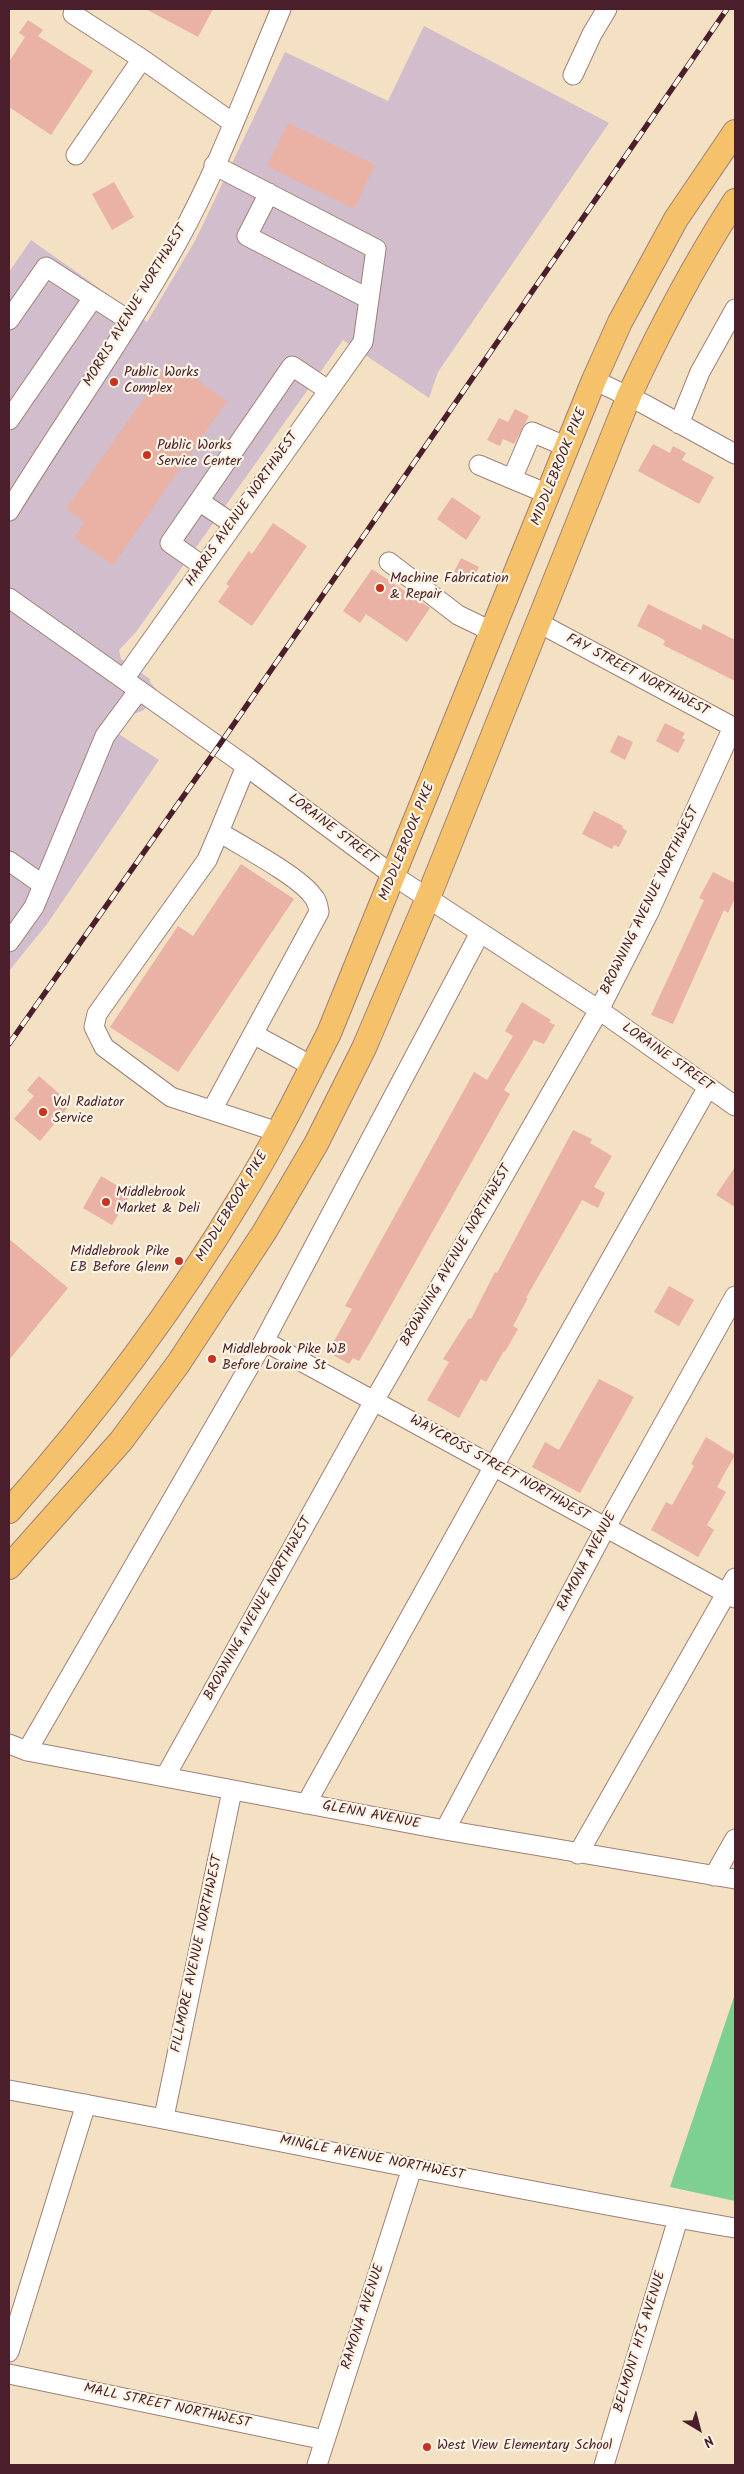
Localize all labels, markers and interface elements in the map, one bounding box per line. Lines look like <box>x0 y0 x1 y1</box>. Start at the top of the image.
street label: MORRIS AVENUE NORTHWEST <box>81 222 191 390</box>
place label: Public Works Complex <box>124 366 199 398</box>
marker: Public Works Complex <box>108 376 120 388</box>
street label: MIDDLEBROOK PIKE <box>529 406 591 528</box>
street label: HARRIS AVENUE NORTHWEST <box>183 430 303 590</box>
place label: Public Works Service Center <box>157 439 241 472</box>
marker: Public Works Service Center <box>141 449 153 461</box>
place label: Machine Fabrication & Repair <box>390 572 509 604</box>
marker: Machine Fabrication & Repair <box>374 582 386 594</box>
street label: FAY STREET NORTHWEST <box>563 631 711 721</box>
street label: MIDDLEBROOK PIKE <box>377 781 439 903</box>
street label: LORAINE STREET <box>284 791 380 869</box>
street label: BROWNING AVENUE NORTHWEST <box>598 804 704 998</box>
street label: LORAINE STREET <box>618 1020 716 1096</box>
place label: Vol Radiator Service <box>53 1096 124 1128</box>
marker: Vol Radiator Service <box>37 1106 49 1118</box>
street label: MIDDLEBROOK PIKE <box>193 1149 273 1265</box>
street label: BROWNING AVENUE NORTHWEST <box>398 1162 516 1350</box>
place label: Middlebrook Market & Deli <box>116 1186 200 1218</box>
marker: Middlebrook Market & Deli <box>100 1196 112 1208</box>
place label: Middlebrook Pike EB Before Glenn <box>70 1245 169 1278</box>
marker: Middlebrook Pike EB Before Glenn <box>173 1255 185 1267</box>
place label: Middlebrook Pike WB Before Loraine St <box>222 1343 346 1375</box>
marker: Middlebrook Pike WB Before Loraine St <box>206 1353 218 1365</box>
street label: WAYCROSS STREET NORTHWEST <box>406 1412 592 1526</box>
street label: RAMONA AVENUE <box>555 1509 621 1615</box>
street label: BROWNING AVENUE NORTHWEST <box>201 1514 317 1704</box>
street label: GLENN AVENUE <box>321 1798 421 1834</box>
street label: FILLMORE AVENUE NORTHWEST <box>169 1854 227 2054</box>
street label: MINGLE AVENUE NORTHWEST <box>278 2133 466 2185</box>
street label: RAMONA AVENUE <box>339 2262 389 2372</box>
street label: BELMONT HTS AVENUE <box>611 2269 671 2415</box>
street label: MALL STREET NORTHWEST <box>82 2381 252 2433</box>
north arrow <box>674 2404 724 2454</box>
text: N <box>698 2430 718 2452</box>
place label: West View Elementary School <box>437 2439 612 2455</box>
marker: West View Elementary School <box>421 2441 433 2453</box>

